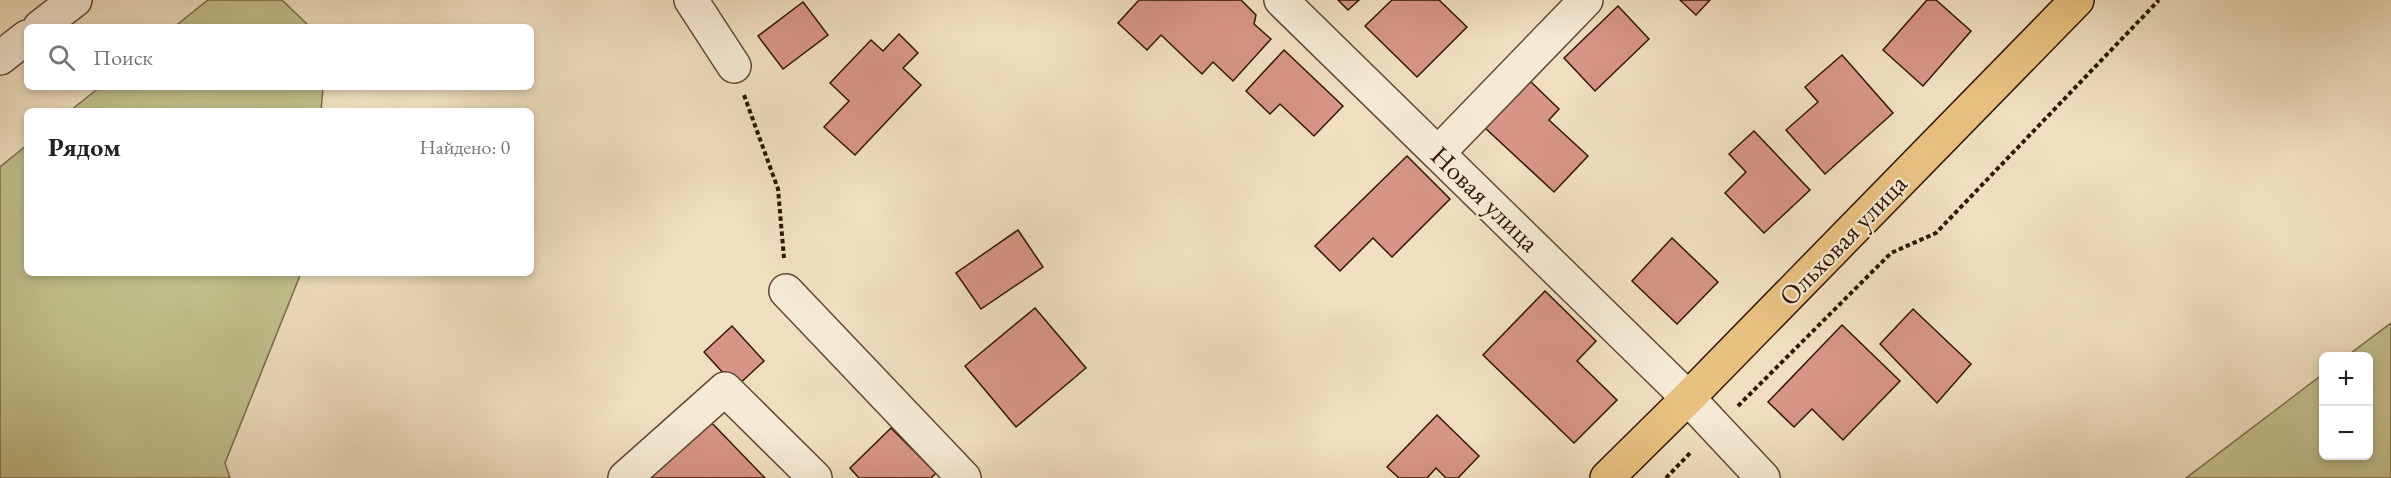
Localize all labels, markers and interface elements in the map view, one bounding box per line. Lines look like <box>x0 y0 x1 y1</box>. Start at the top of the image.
search box <box>24 24 534 90</box>
icon: search <box>45 41 78 74</box>
text: Поиск <box>93 43 153 72</box>
text: Рядом <box>48 130 121 164</box>
text: Найдено: 0 <box>419 134 510 160</box>
street label: Новая улица <box>1424 138 1547 259</box>
street label: Ольховая улица <box>1771 166 1914 313</box>
map controls <box>2319 352 2373 460</box>
button: + <box>2319 352 2373 406</box>
button: − <box>2319 406 2373 460</box>

